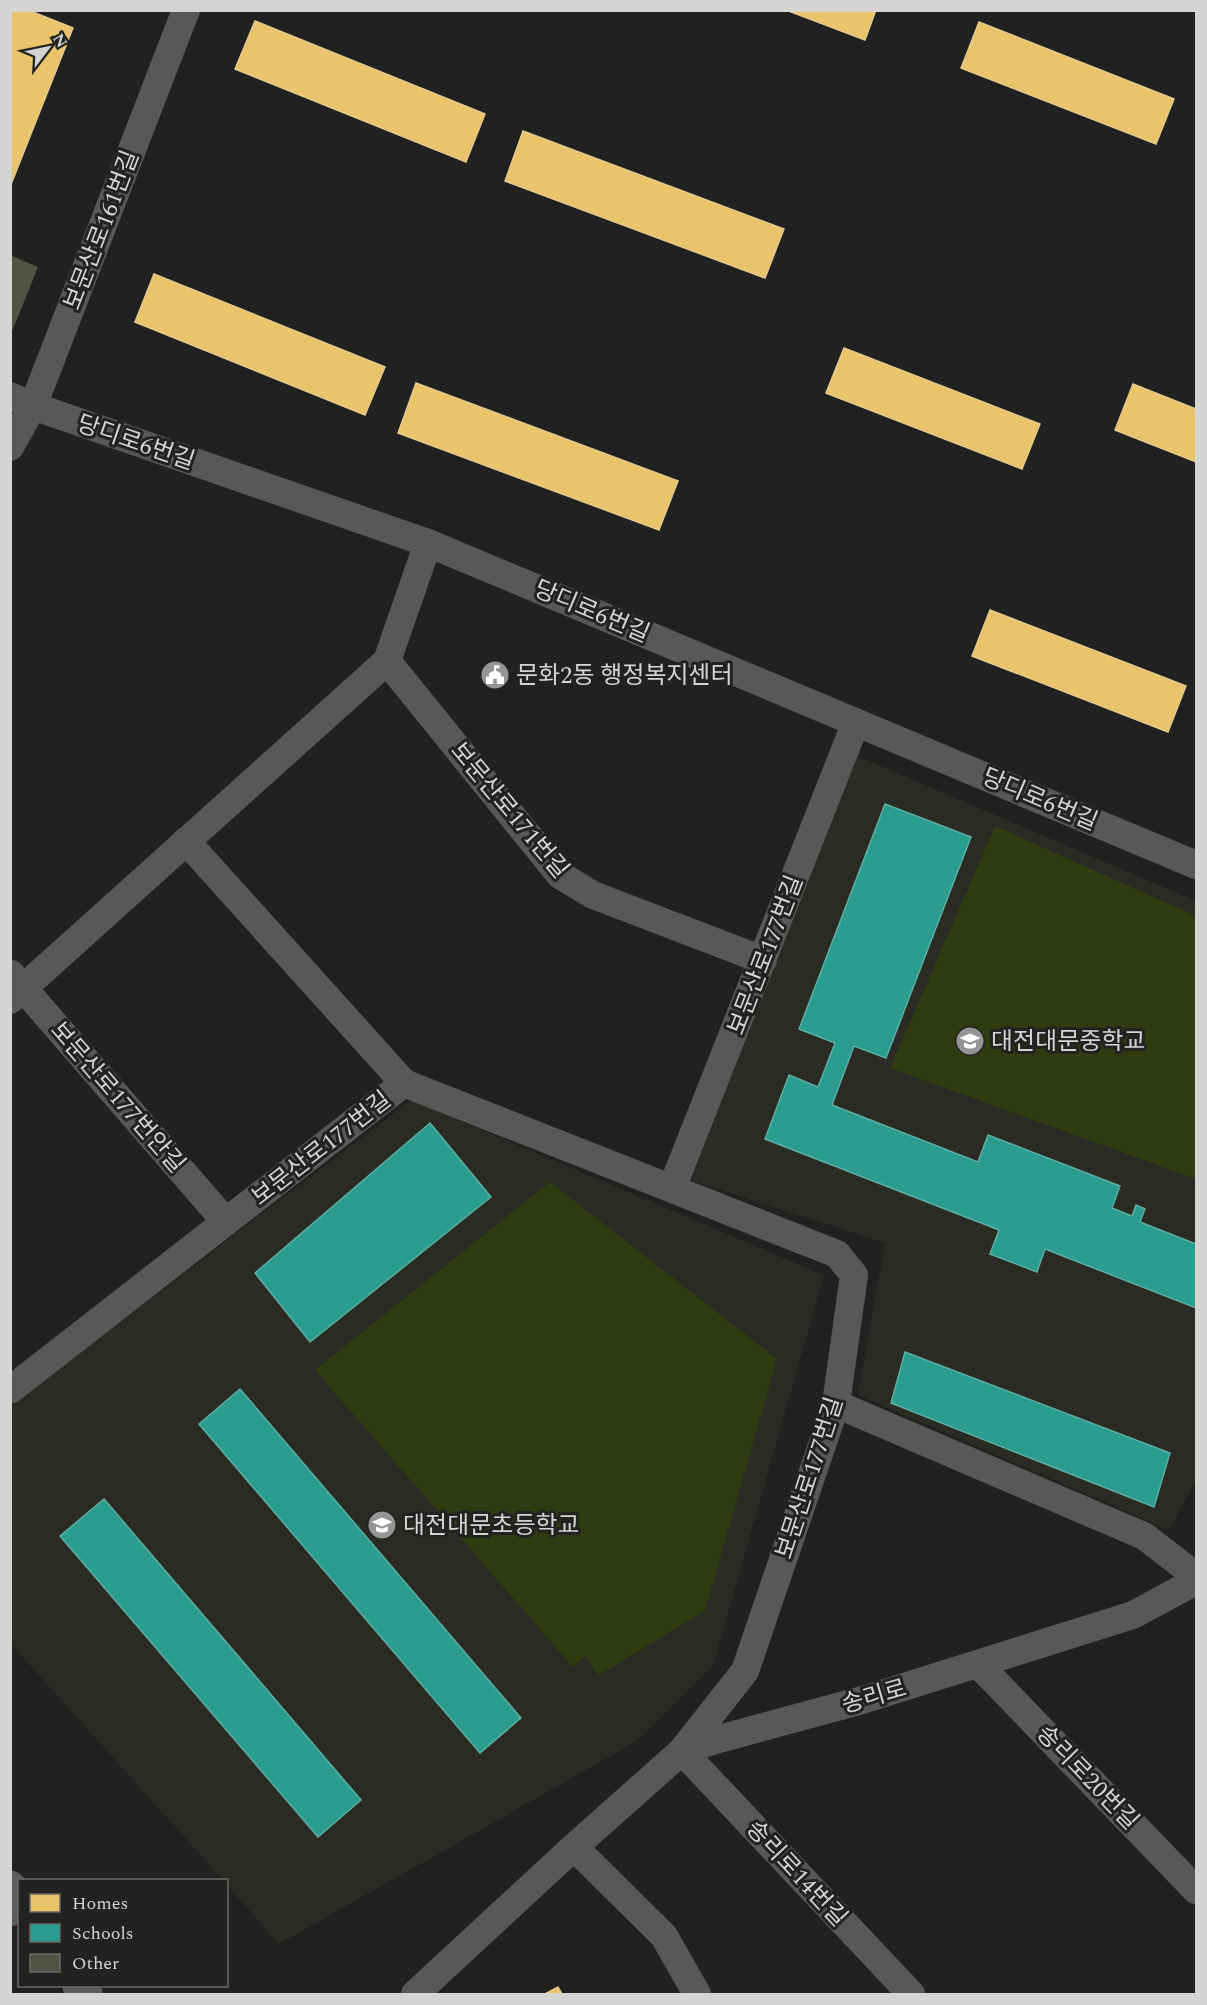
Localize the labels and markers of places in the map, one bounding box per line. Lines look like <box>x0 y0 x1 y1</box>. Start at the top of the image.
place label: 문화2동 행정복지센터 <box>516 658 733 694</box>
public building icon: 문화2동 행정복지센터 <box>479 659 511 691</box>
place label: 대전대문중학교 <box>991 1024 1146 1060</box>
school or university icon: 대전대문중학교 <box>954 1025 986 1057</box>
place label: 대전대문초등학교 <box>403 1508 580 1544</box>
school or university icon: 대전대문초등학교 <box>366 1509 398 1541</box>

